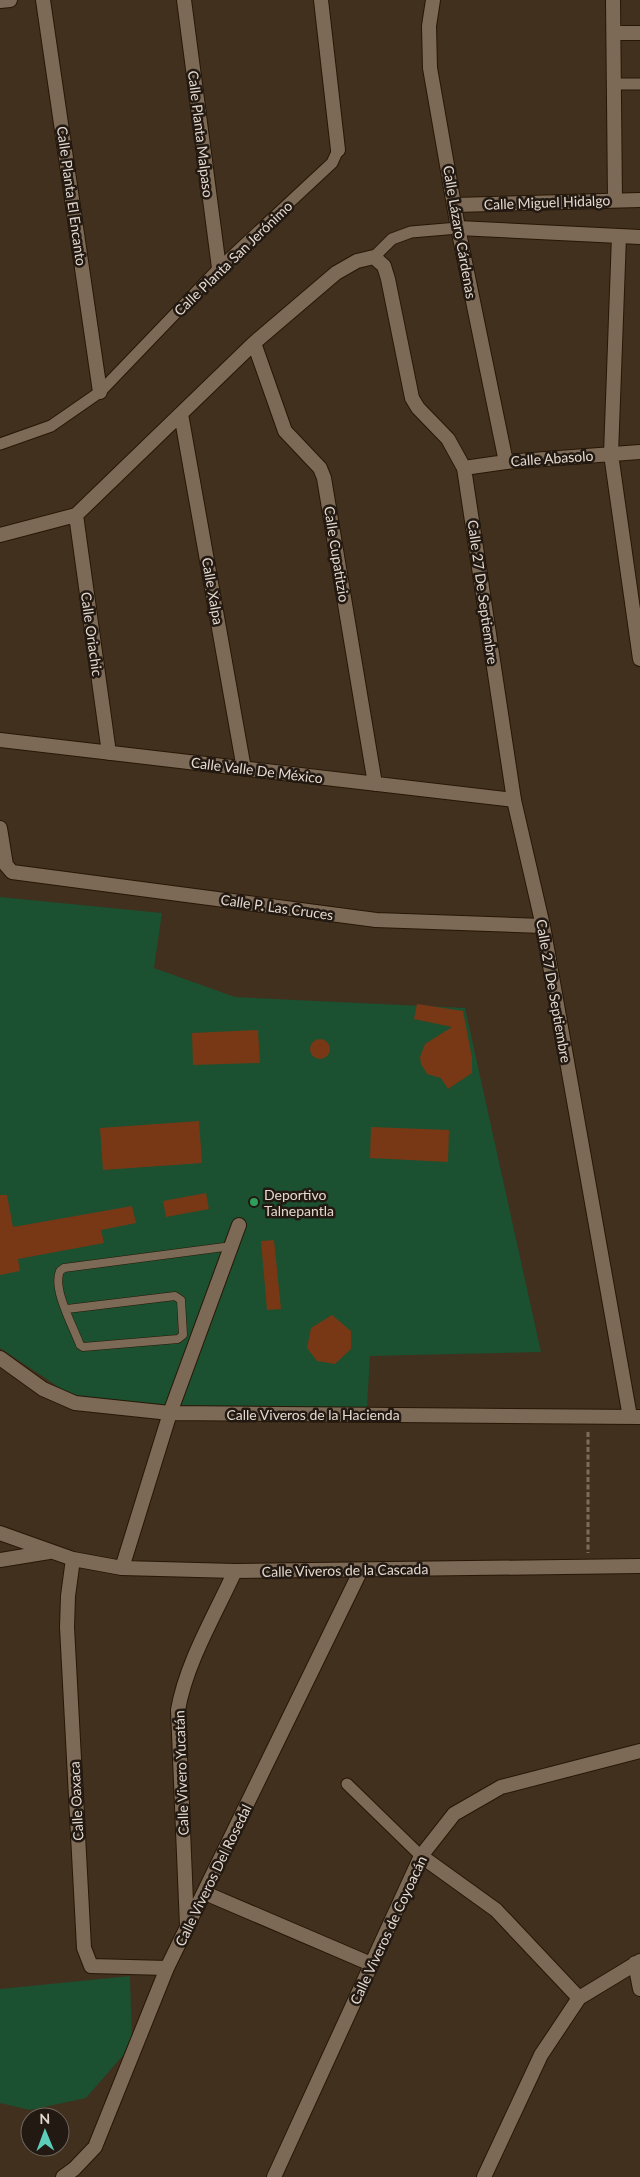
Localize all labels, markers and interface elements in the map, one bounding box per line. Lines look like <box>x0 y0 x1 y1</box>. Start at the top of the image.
street label: Calle Planta Malpaso <box>185 70 217 198</box>
street label: Calle Planta El Encanto <box>54 125 90 267</box>
street label: Calle Lázaro Cárdenas <box>440 164 480 300</box>
street label: Calle Miguel Hidalgo <box>483 191 611 213</box>
street label: Calle Planta San Jerónimo <box>170 197 296 319</box>
street label: Calle Abasolo <box>510 447 594 469</box>
street label: Calle Cupatitzio <box>321 505 353 603</box>
street label: Calle 27 De Septiembre <box>464 519 502 665</box>
street label: Calle Xalpa <box>199 556 227 626</box>
street label: Calle Oriachic <box>78 591 106 678</box>
street label: Calle Valle De México <box>190 753 324 787</box>
street label: Calle P. Las Cruces <box>219 891 335 923</box>
street label: Calle 27 De Septiembre <box>533 918 575 1064</box>
place label: Deportivo Talnepantla <box>264 1186 334 1219</box>
marker: Deportivo Talnepantla <box>248 1196 260 1208</box>
street label: Calle Viveros de la Hacienda <box>226 1406 400 1423</box>
street label: Calle Viveros de la Cascada <box>262 1560 428 1580</box>
street label: Calle Vivero Yucatán <box>170 1710 192 1836</box>
street label: Calle Oaxaca <box>65 1761 87 1841</box>
street label: Calle Viveros Del Rosedal <box>171 1801 255 1949</box>
street label: Calle Viveros de Coyoacán <box>346 1853 430 2007</box>
north arrow <box>20 2107 70 2157</box>
text: N <box>39 2110 50 2127</box>

